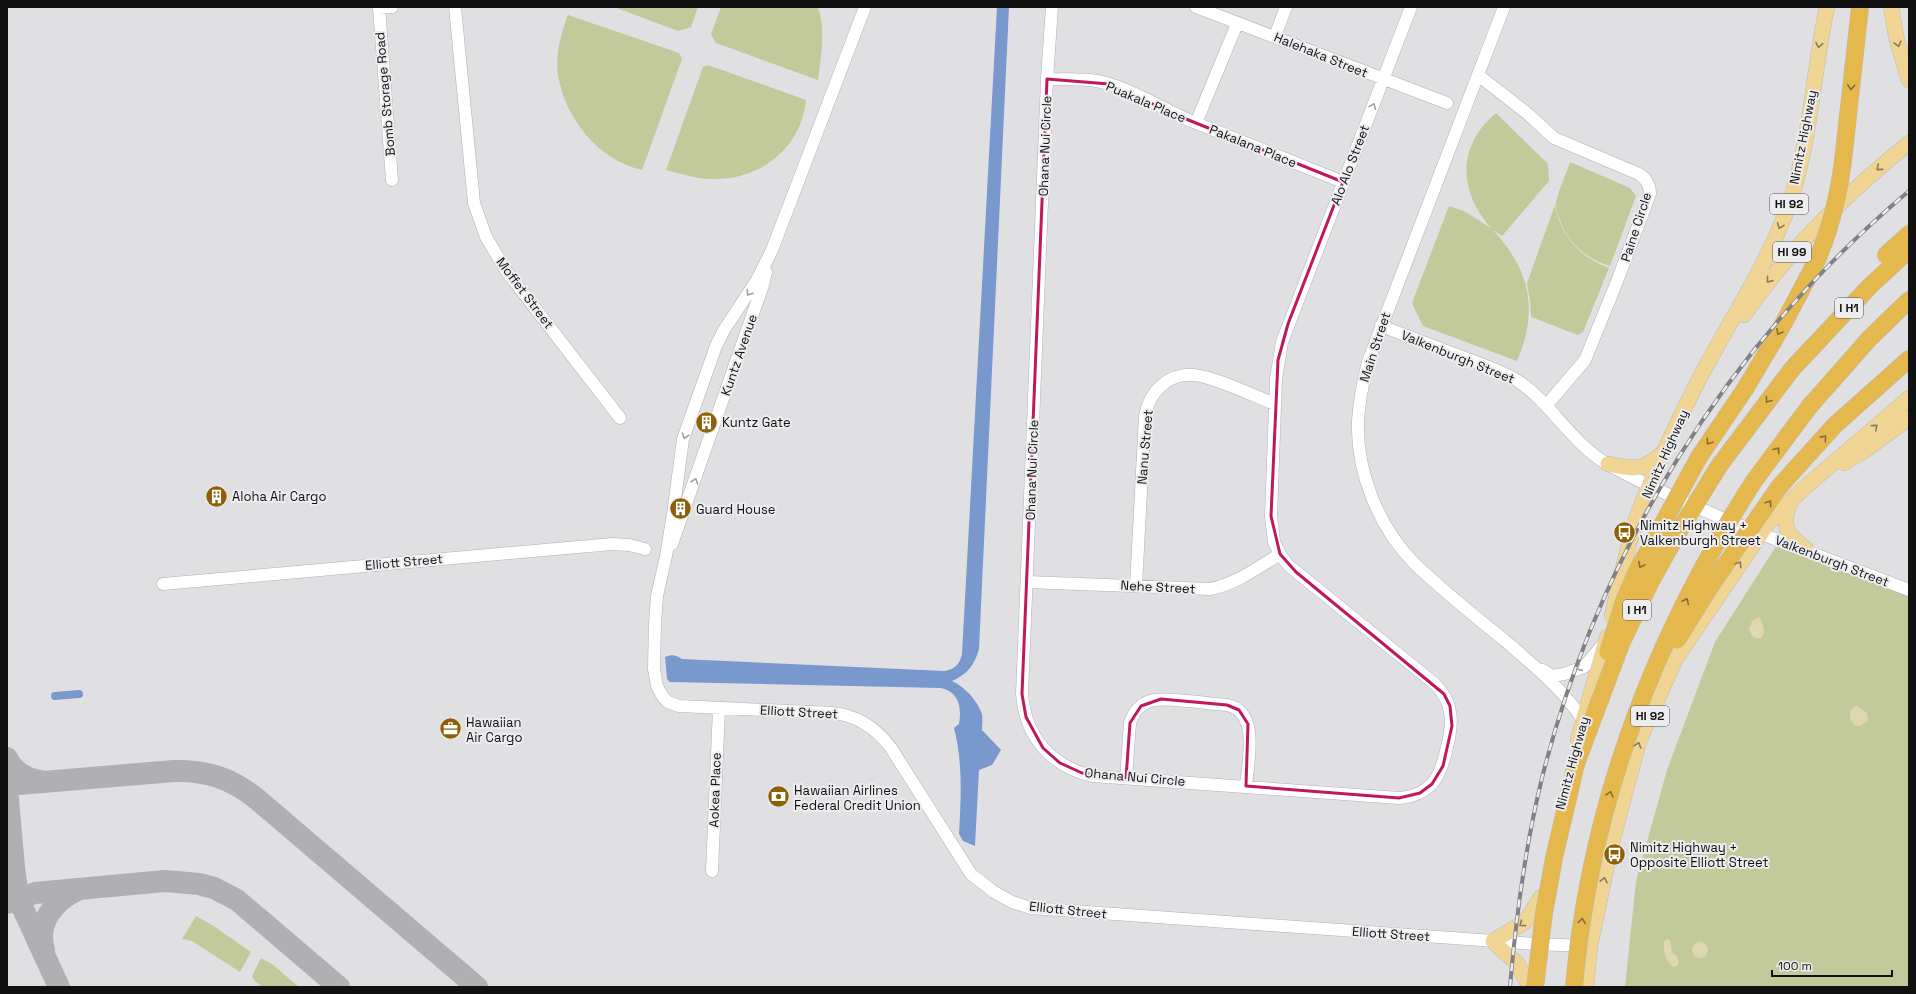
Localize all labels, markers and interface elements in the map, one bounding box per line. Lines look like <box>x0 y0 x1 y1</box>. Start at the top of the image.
street label: Halehaka Street <box>1272 28 1370 82</box>
street label: Bomb Storage Road <box>371 31 399 157</box>
one-way arrow <box>1893 40 1902 47</box>
one-way arrow <box>1816 42 1824 48</box>
street label: Puakala Place <box>1103 78 1189 126</box>
one-way arrow <box>1846 84 1855 91</box>
street label: Nimitz Highway <box>1786 88 1820 186</box>
street label: Ohana Nui Circle <box>1035 95 1055 197</box>
one-way arrow <box>1368 103 1376 110</box>
street label: Pakalana Place <box>1207 121 1299 171</box>
street label: Alo Alo Street <box>1327 122 1373 208</box>
one-way arrow <box>1876 163 1883 170</box>
street label: Paine Circle <box>1617 190 1655 264</box>
road number: HI 92 <box>1770 194 1808 214</box>
one-way arrow <box>1777 222 1785 230</box>
road number: HI 99 <box>1773 242 1811 262</box>
street label: Moffet Street <box>493 254 557 332</box>
one-way arrow <box>1766 276 1773 283</box>
one-way arrow <box>746 289 754 296</box>
road number: I H1 <box>1835 298 1863 318</box>
street label: Main Street <box>1356 310 1394 384</box>
street label: Kuntz Avenue <box>717 312 761 398</box>
street label: Valkenburgh Street <box>1399 326 1517 388</box>
one-way arrow <box>1777 328 1784 335</box>
one-way arrow <box>1765 395 1772 402</box>
street label: Nimitz Highway <box>1638 407 1692 501</box>
building icon: Kuntz Gate <box>693 409 719 435</box>
street label: Nanu Street <box>1133 409 1157 485</box>
place label: Kuntz Gate <box>722 414 791 431</box>
street label: Ohana Nui Circle <box>1022 419 1042 521</box>
one-way arrow <box>1870 425 1878 432</box>
one-way arrow <box>681 432 690 439</box>
one-way arrow <box>1819 435 1826 442</box>
one-way arrow <box>1707 437 1714 444</box>
one-way arrow <box>1772 447 1779 454</box>
one-way arrow <box>690 477 699 484</box>
building icon: Aloha Air Cargo <box>203 483 229 509</box>
place label: Aloha Air Cargo <box>232 488 327 505</box>
building icon: Guard House <box>668 496 694 522</box>
one-way arrow <box>1764 500 1771 507</box>
place label: Guard House <box>696 501 775 518</box>
place label: Nimitz Highway + Valkenburgh Street <box>1640 517 1761 549</box>
bus stop icon: Nimitz Highway + Valkenburgh Street <box>1611 519 1637 545</box>
street label: Valkenburgh Street <box>1773 531 1892 591</box>
street label: Elliott Street <box>364 550 444 574</box>
one-way arrow <box>1638 561 1645 568</box>
one-way arrow <box>1735 561 1742 568</box>
street label: Nehe Street <box>1120 577 1196 597</box>
one-way arrow <box>1681 597 1689 605</box>
road number: I H1 <box>1623 600 1651 620</box>
one-way arrow <box>1576 663 1583 671</box>
street label: Elliott Street <box>760 701 838 723</box>
road number: HI 92 <box>1631 706 1669 726</box>
place label: Hawaiian Air Cargo <box>466 714 523 746</box>
street label: Nimitz Highway <box>1551 715 1593 811</box>
office icon: Hawaiian Air Cargo <box>438 716 464 742</box>
one-way arrow <box>1633 742 1642 749</box>
street label: Aokea Place <box>705 752 725 828</box>
street label: Ohana Nui Circle <box>1084 764 1186 790</box>
place label: Hawaiian Airlines Federal Credit Union <box>794 782 921 814</box>
bank icon: Hawaiian Airlines Federal Credit Union <box>765 784 791 810</box>
one-way arrow <box>1605 790 1614 797</box>
place label: Nimitz Highway + Opposite Elliott Street <box>1630 839 1768 871</box>
bus stop icon: Nimitz Highway + Opposite Elliott Street <box>1602 841 1628 867</box>
one-way arrow <box>1599 876 1608 883</box>
street label: Elliott Street <box>1028 897 1108 923</box>
one-way arrow <box>1577 917 1586 924</box>
one-way arrow <box>1519 919 1526 926</box>
street label: Elliott Street <box>1351 923 1431 945</box>
scale bar <box>1772 952 1892 978</box>
text: 100 m <box>1778 958 1812 974</box>

